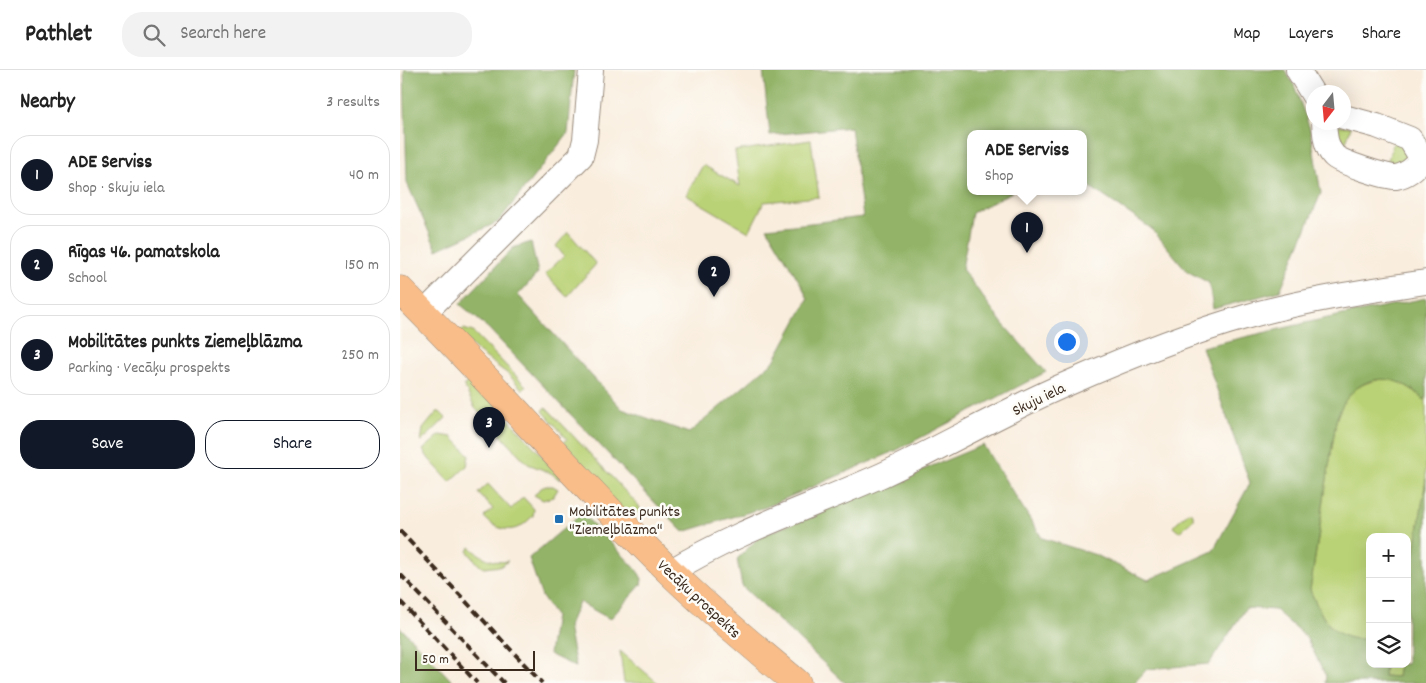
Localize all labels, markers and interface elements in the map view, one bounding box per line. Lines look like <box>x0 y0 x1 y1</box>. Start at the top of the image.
search box <box>122 12 472 57</box>
text: Pathlet <box>25 18 92 52</box>
icon: search <box>140 21 168 49</box>
text: Search here <box>180 21 266 48</box>
text: Map <box>1233 22 1260 47</box>
text: Layers <box>1288 22 1334 47</box>
text: Share <box>1362 22 1401 47</box>
north arrow <box>1306 85 1351 130</box>
text: Nearby <box>20 88 75 118</box>
text: 3 results <box>326 91 380 114</box>
popup <box>967 130 1087 195</box>
text: ADE Serviss <box>985 138 1069 165</box>
text: ADE Serviss <box>68 150 152 177</box>
text: 1 <box>35 164 39 187</box>
text: 40 m <box>349 164 379 187</box>
text: Shop <box>985 165 1014 188</box>
text: Shop · Skuju iela <box>68 177 164 200</box>
pin: 1 <box>1011 212 1043 253</box>
text: Rīgas 46. pamatskola <box>68 240 219 267</box>
text: 2 <box>34 254 41 277</box>
text: 150 m <box>345 254 379 277</box>
pin: 2 <box>698 256 730 297</box>
text: School <box>68 267 107 290</box>
your location <box>1054 329 1080 355</box>
text: Mobilitātes punkts Ziemeļblāzma <box>68 330 302 357</box>
text: 3 <box>33 344 41 367</box>
text: 250 m <box>341 344 379 367</box>
text: Parking · Vecāķu prospekts <box>68 357 230 380</box>
street label: Skuju iela <box>1009 377 1070 423</box>
pin: 3 <box>473 407 505 448</box>
button: Save <box>20 420 195 469</box>
button: Share <box>205 420 380 469</box>
place label: Mobilitātes punkts "Ziemeļblāzma" <box>569 501 680 542</box>
marker: Mobilitātes punkts "Ziemeļblāzma" <box>553 513 565 525</box>
map controls <box>1366 533 1411 668</box>
button: + <box>1366 533 1411 578</box>
street label: Vecāķu prospekts <box>651 555 745 645</box>
button: − <box>1366 578 1411 623</box>
button: layers <box>1366 623 1411 668</box>
scale bar <box>415 648 535 671</box>
text: 50 m <box>422 650 449 670</box>

